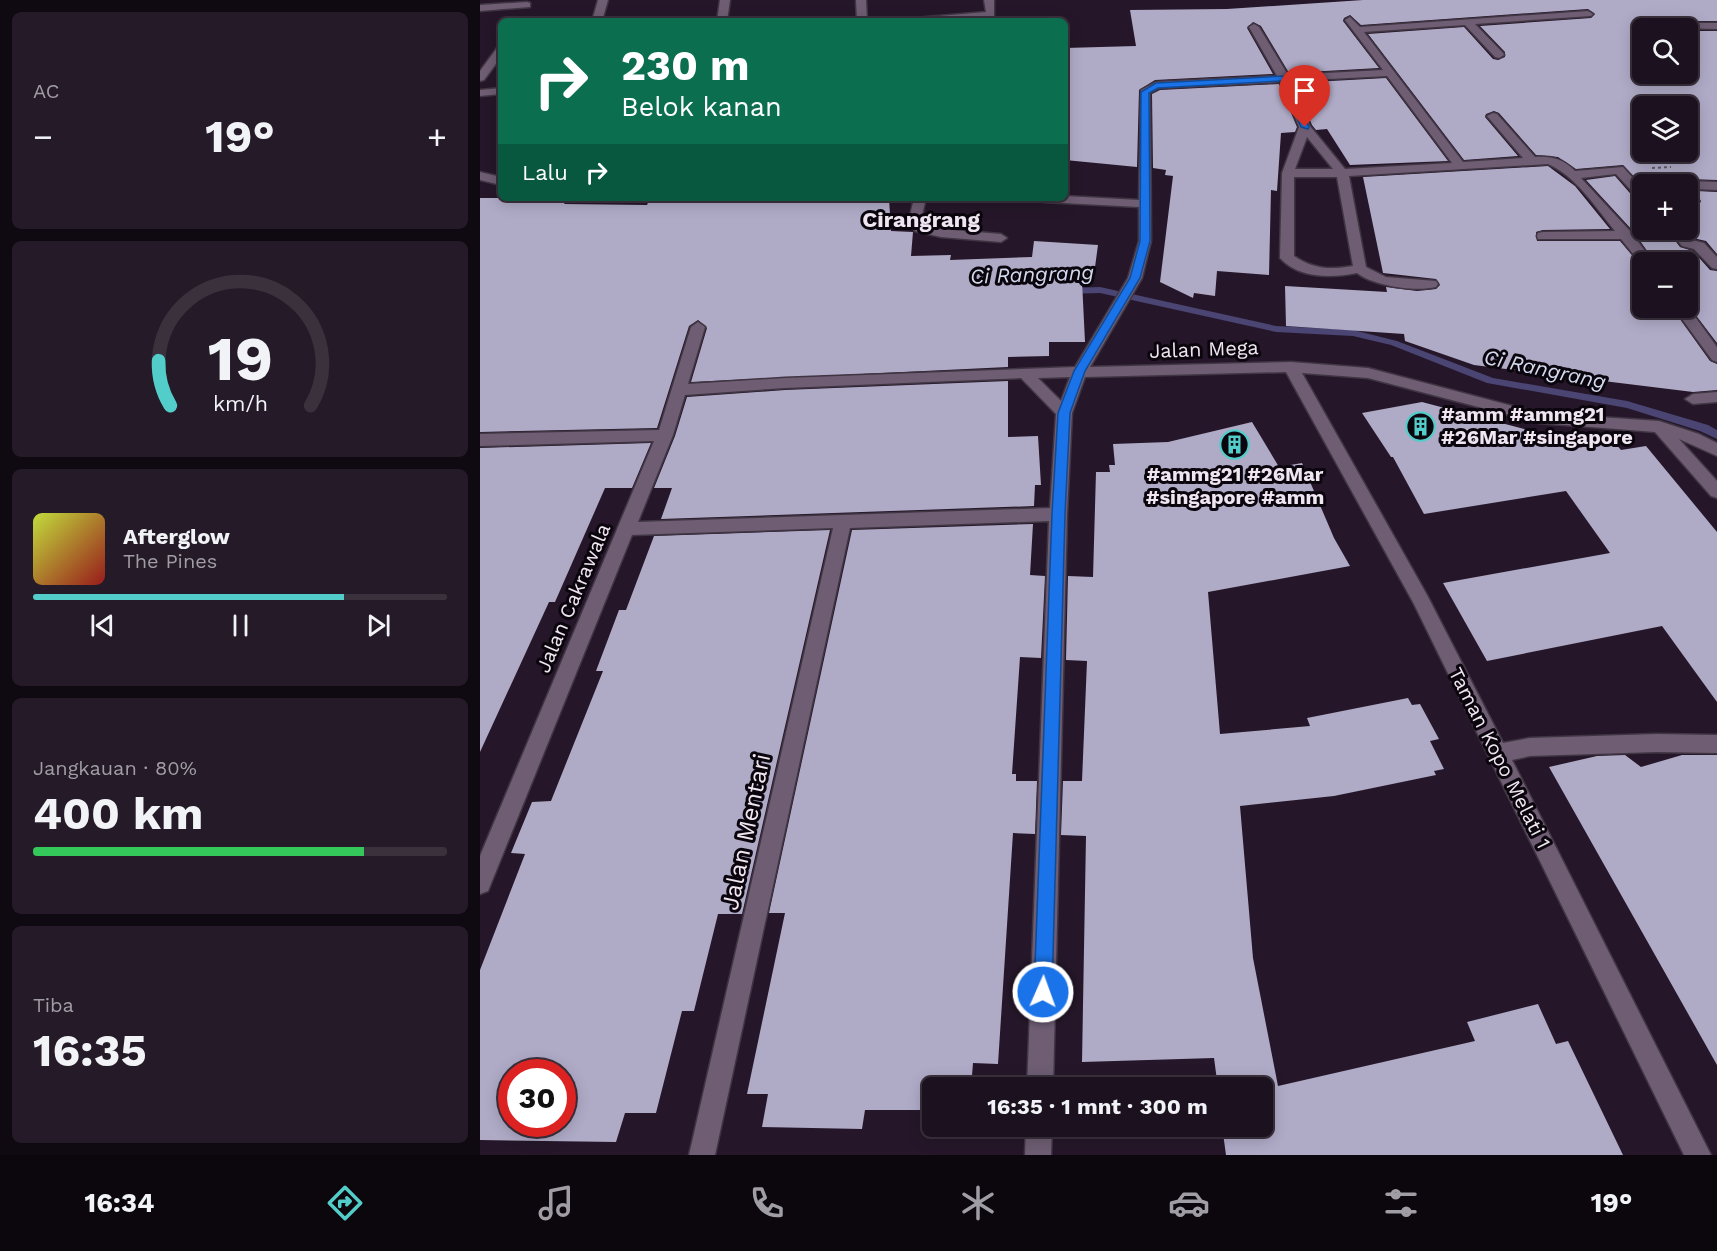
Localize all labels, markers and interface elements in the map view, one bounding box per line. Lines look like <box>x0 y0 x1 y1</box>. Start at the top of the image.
map controls <box>1632 18 1698 318</box>
button: search <box>1632 18 1698 84</box>
text: 230 m <box>621 41 750 90</box>
icon: right <box>522 42 600 120</box>
pin <box>1279 65 1330 127</box>
icon: arrive <box>1288 74 1321 107</box>
text: AC <box>33 79 59 103</box>
text: Belok kanan <box>621 91 782 123</box>
button: layers <box>1632 96 1698 162</box>
text: 19° <box>205 110 275 163</box>
text: − <box>33 117 53 156</box>
text: + <box>427 117 447 156</box>
icon: right <box>580 156 613 189</box>
text: Lalu <box>522 160 568 185</box>
button: + <box>1632 174 1698 240</box>
district label: Cirangrang <box>862 207 980 232</box>
button: − <box>1632 252 1698 318</box>
water label: Ci Rangrang <box>969 259 1095 289</box>
text: 19 <box>207 322 273 395</box>
street label: Jalan Mega <box>1149 335 1259 363</box>
water label: Ci Rangrang <box>1482 344 1609 394</box>
text: km/h <box>212 391 268 416</box>
place label: #amm #ammg21 #26Mar #singapore <box>1441 402 1633 449</box>
building icon: #amm #ammg21 #26Mar #singapore <box>1404 410 1436 442</box>
building icon: #ammg21 #26Mar #singapore #amm <box>1219 428 1251 460</box>
place label: #ammg21 #26Mar #singapore #amm <box>1146 462 1324 509</box>
street label: Jalan Cakrawala <box>531 520 615 676</box>
text: Afterglow <box>123 524 230 549</box>
text: The Pines <box>123 549 217 573</box>
icon: previous <box>86 609 119 642</box>
icon: pause <box>224 609 257 642</box>
icon: next <box>362 609 395 642</box>
street label: Taman Kopo Melati 1 <box>1444 663 1556 853</box>
street label: Jalan Mentari <box>716 751 776 913</box>
text: Jangkauan · 80% <box>33 756 197 780</box>
text: 400 km <box>33 787 203 840</box>
position arrow <box>1011 960 1075 1024</box>
text: Tiba <box>33 993 74 1017</box>
text: 16:35 <box>33 1024 147 1077</box>
speed limit sign: 30 <box>498 1059 576 1137</box>
text: 16:35 · 1 mnt · 300 m <box>987 1094 1208 1119</box>
icon: directions <box>324 1182 366 1224</box>
icon: music <box>535 1182 577 1224</box>
icon: phone <box>746 1182 788 1224</box>
icon: climate <box>957 1182 999 1224</box>
icon: car <box>1168 1182 1210 1224</box>
icon: filters <box>1380 1182 1422 1224</box>
text: 16:34 <box>85 1187 154 1219</box>
text: 19° <box>1591 1187 1632 1219</box>

